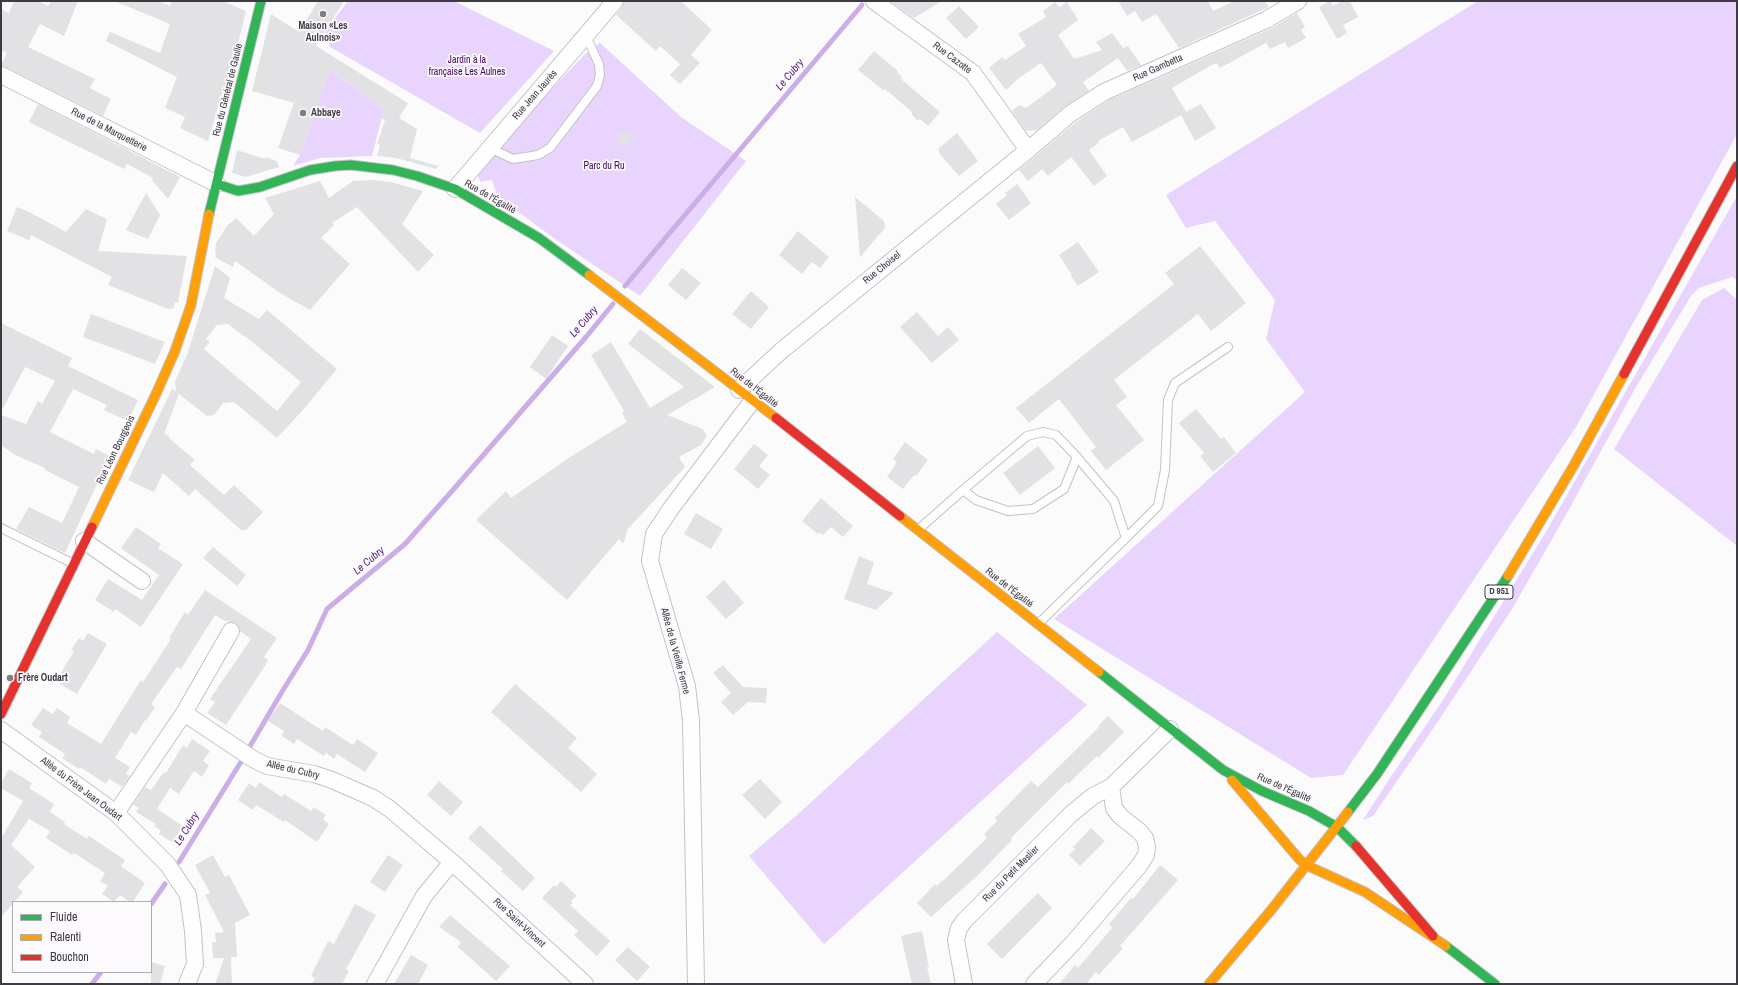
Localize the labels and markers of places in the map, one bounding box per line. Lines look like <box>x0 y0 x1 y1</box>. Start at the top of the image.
marker: Maison «Les Aulnois» <box>318 9 328 19</box>
place label: Maison «Les Aulnois» <box>298 20 348 44</box>
place label: Abbaye <box>311 107 341 119</box>
marker: Abbaye <box>298 108 308 118</box>
place label: Frère Oudart <box>18 672 68 684</box>
marker: Frère Oudart <box>5 673 15 683</box>

